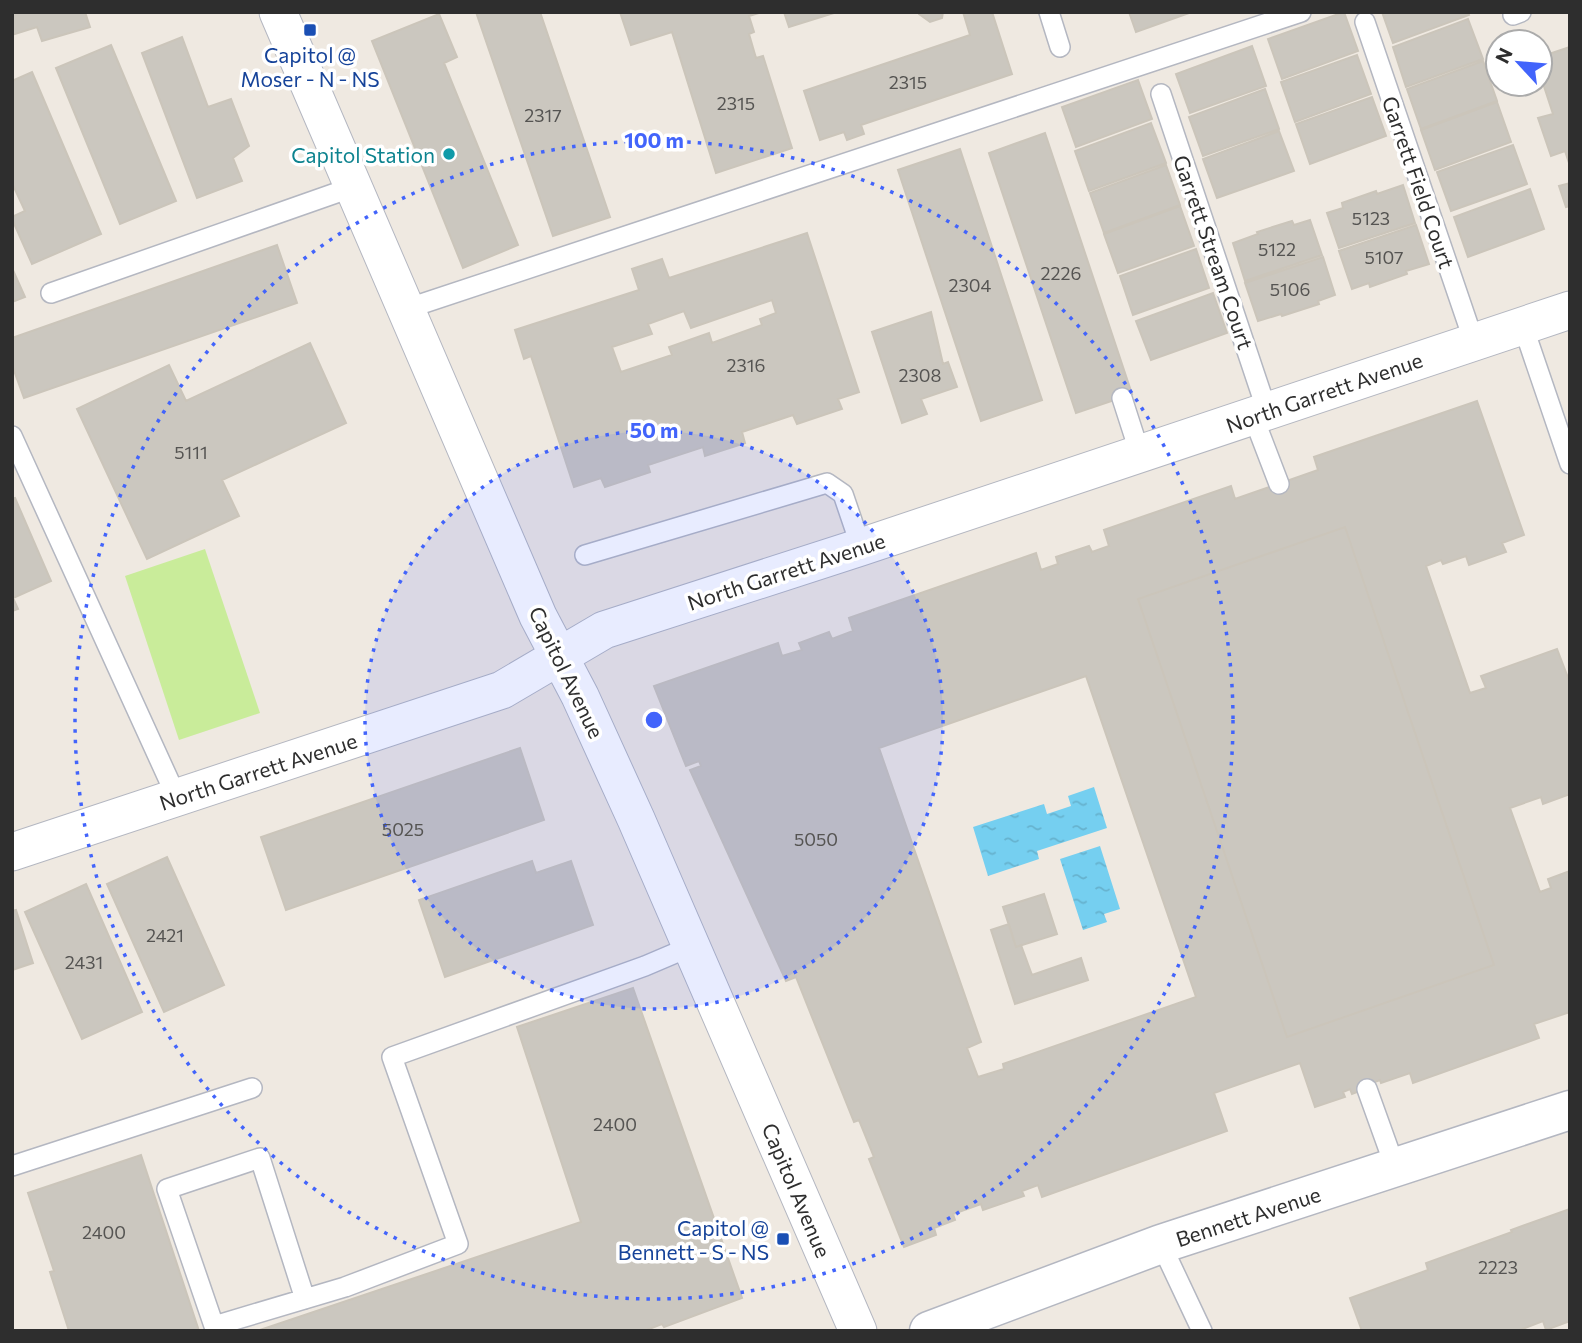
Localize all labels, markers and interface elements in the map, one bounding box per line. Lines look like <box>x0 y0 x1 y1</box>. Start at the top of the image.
marker: Capitol @ Moser - N - NS <box>302 22 318 38</box>
north arrow <box>1484 28 1554 98</box>
place label: Capitol @ Moser - N - NS <box>240 42 380 91</box>
text: N <box>1490 44 1517 67</box>
house number: 2315 <box>889 71 927 93</box>
house number: 2315 <box>717 92 755 114</box>
street label: Garrett Field Court <box>1378 93 1460 271</box>
house number: 2317 <box>524 104 562 126</box>
text: 100 m <box>624 127 684 152</box>
place label: Capitol Station <box>291 142 435 167</box>
marker: Capitol Station <box>441 146 457 162</box>
street label: Garrett Stream Court <box>1169 152 1259 352</box>
house number: 5123 <box>1352 207 1390 229</box>
house number: 5122 <box>1258 238 1296 260</box>
house number: 5107 <box>1364 246 1404 268</box>
house number: 2226 <box>1041 262 1081 284</box>
house number: 2304 <box>949 274 992 296</box>
house number: 5106 <box>1270 278 1310 300</box>
street label: North Garrett Avenue <box>1222 347 1426 437</box>
house number: 2316 <box>727 354 765 376</box>
house number: 2308 <box>899 364 942 386</box>
text: 50 m <box>630 417 678 442</box>
house number: 5111 <box>174 441 208 463</box>
street label: North Garrett Avenue <box>684 527 888 615</box>
street label: Capitol Avenue <box>524 602 610 742</box>
centre of rings <box>642 708 666 732</box>
street label: North Garrett Avenue <box>156 727 360 815</box>
house number: 5025 <box>382 818 424 840</box>
house number: 5050 <box>794 828 838 850</box>
house number: 2421 <box>146 924 184 946</box>
house number: 2431 <box>65 951 103 973</box>
house number: 2400 <box>593 1113 637 1135</box>
street label: Capitol Avenue <box>757 1119 837 1261</box>
street label: Bennett Avenue <box>1172 1181 1324 1251</box>
place label: Capitol @ Bennett - S - NS <box>618 1215 769 1264</box>
house number: 2400 <box>82 1221 126 1243</box>
marker: Capitol @ Bennett - S - NS <box>775 1231 791 1247</box>
house number: 2223 <box>1478 1256 1518 1278</box>

